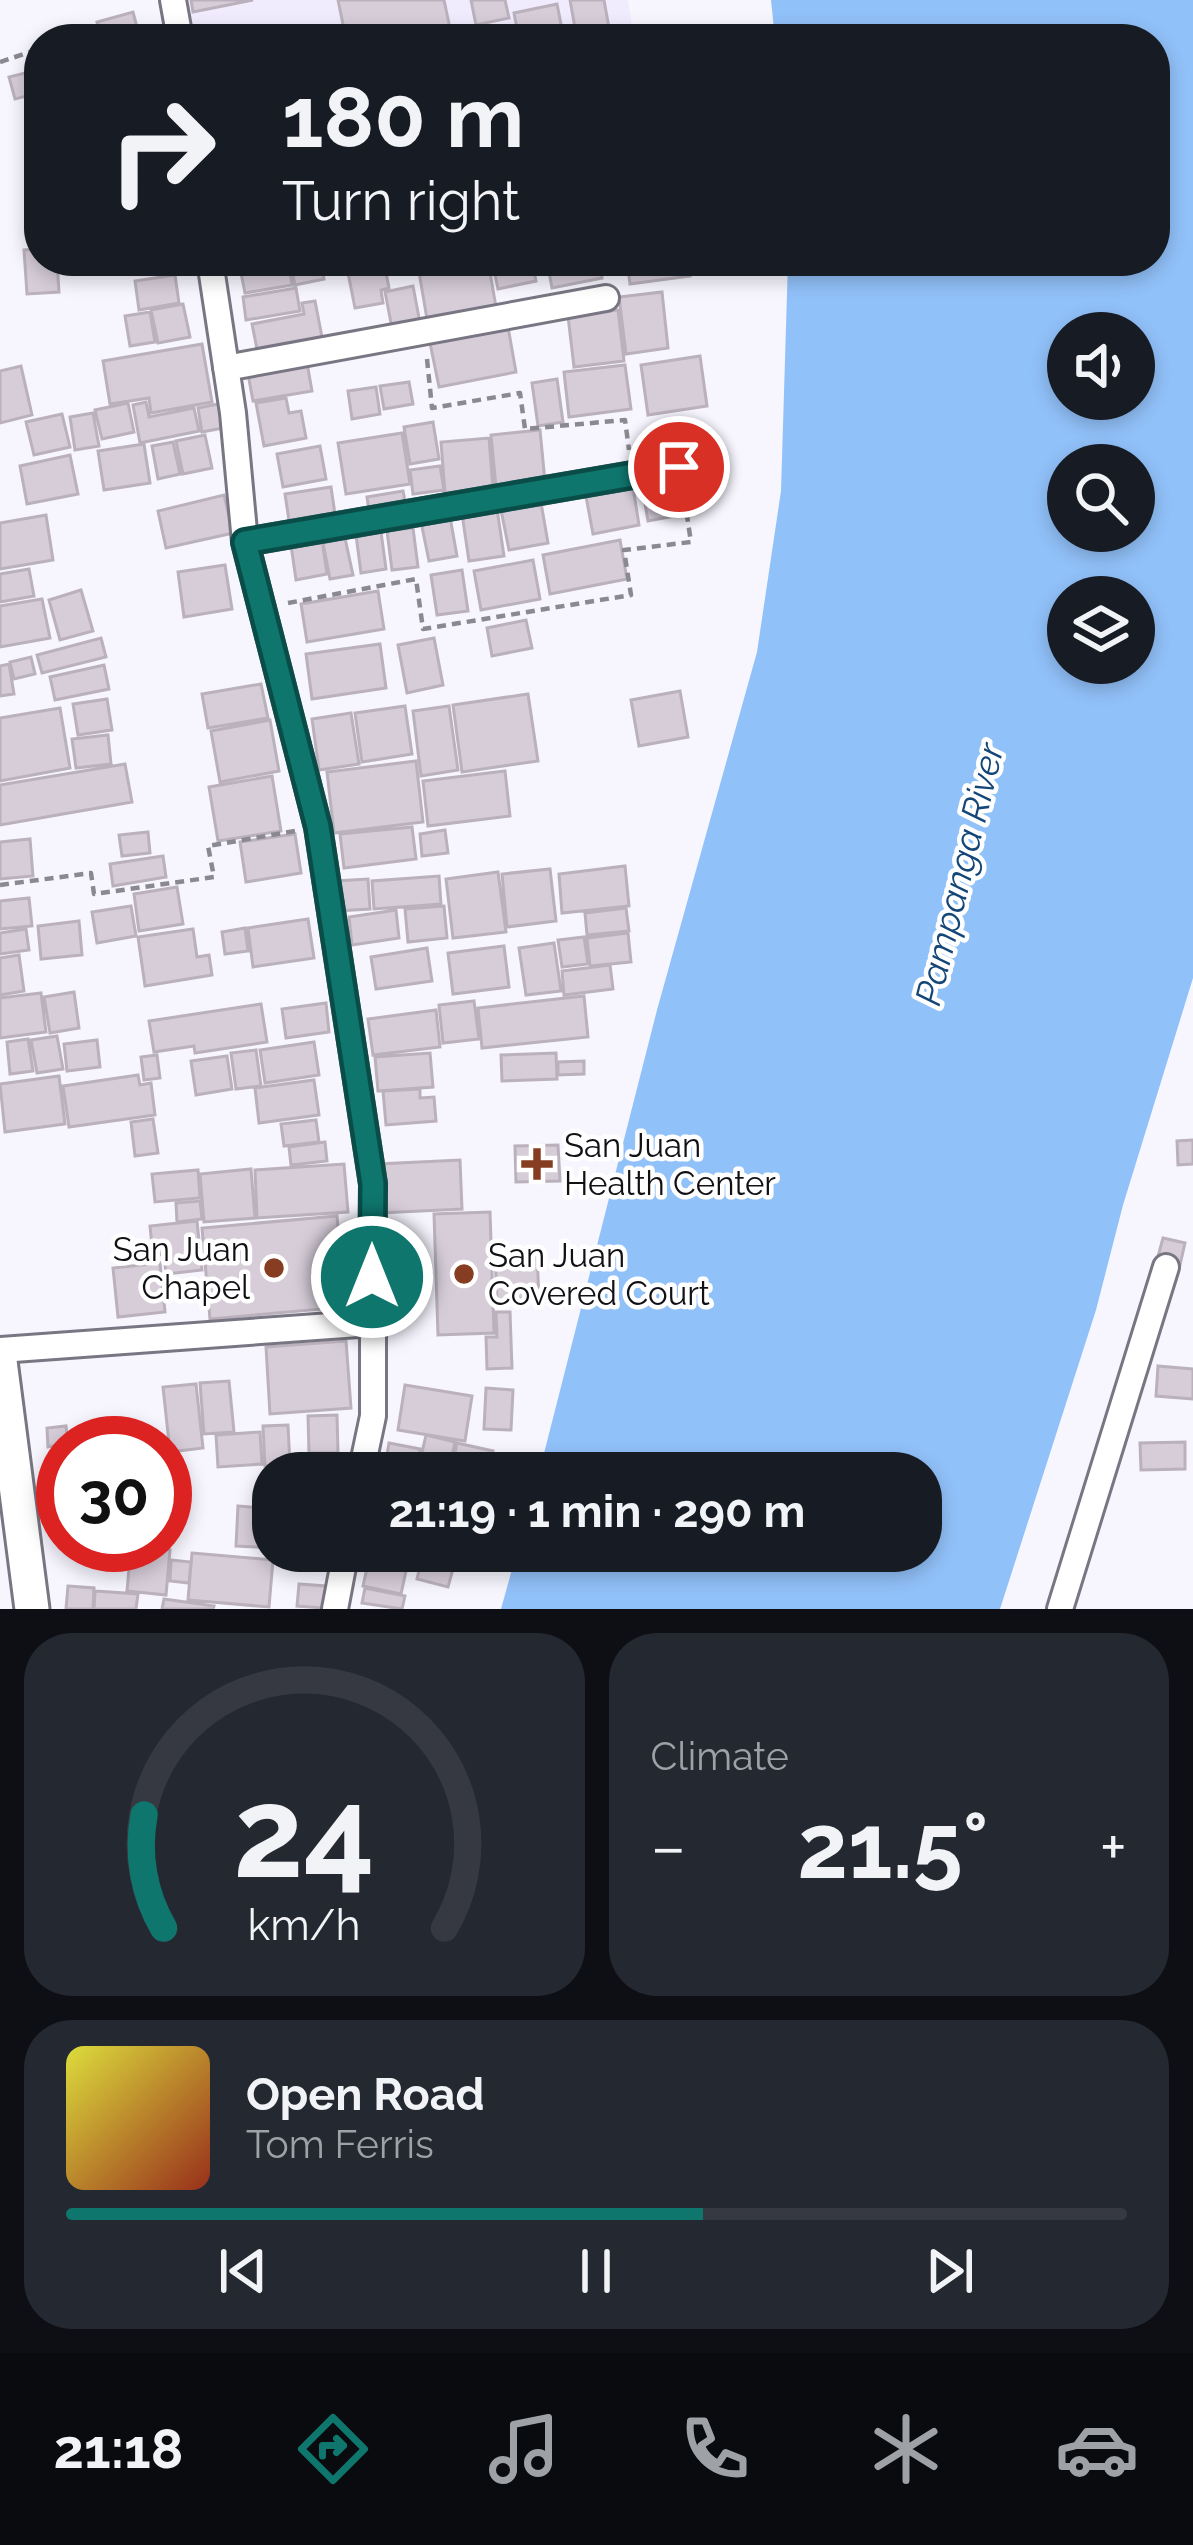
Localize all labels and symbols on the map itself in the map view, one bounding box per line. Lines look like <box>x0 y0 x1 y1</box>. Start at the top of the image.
pin <box>628 416 730 518</box>
water label: Pampanga River <box>906 737 1012 1009</box>
place label: San Juan Health Center <box>564 1126 776 1203</box>
marker: San Juan Health Center <box>521 1148 553 1180</box>
position arrow <box>309 1214 435 1340</box>
place label: San Juan Chapel <box>113 1230 251 1307</box>
place label: San Juan Covered Court <box>488 1236 710 1313</box>
marker: San Juan Chapel <box>261 1255 287 1281</box>
marker: San Juan Covered Court <box>451 1261 477 1287</box>
speed limit sign: 30 <box>36 1416 192 1572</box>

